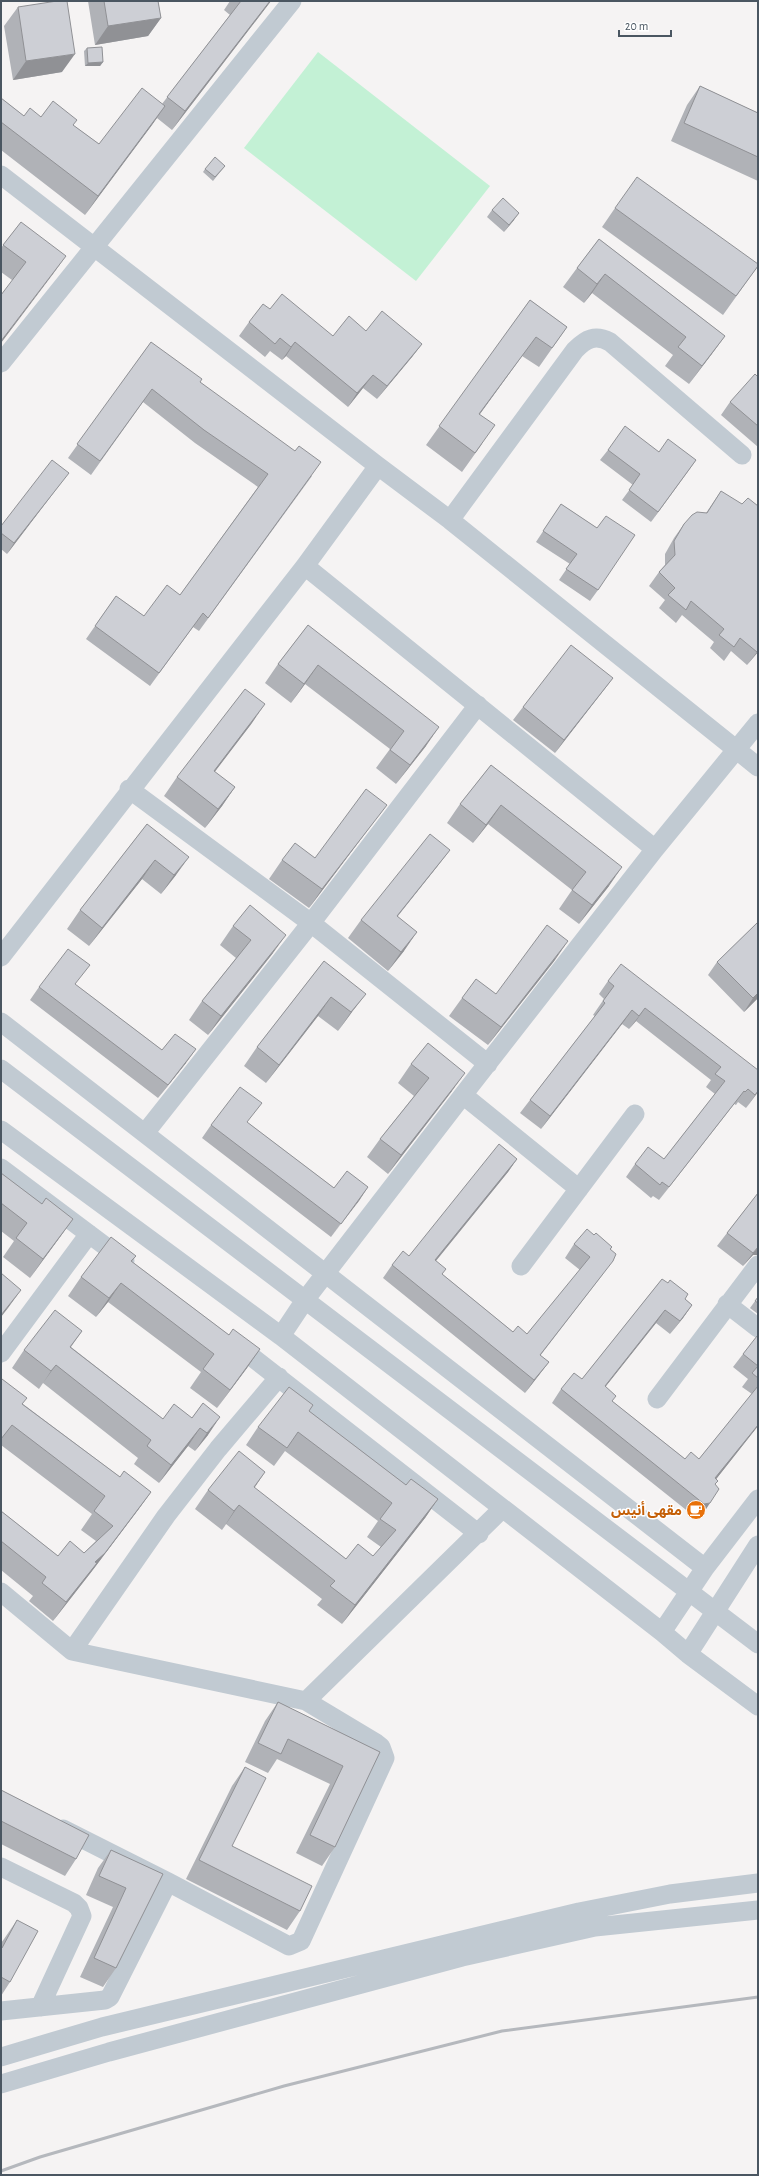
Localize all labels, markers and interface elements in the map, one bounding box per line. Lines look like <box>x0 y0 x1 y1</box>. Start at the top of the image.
scale bar <box>619 12 671 38</box>
text: 20 m <box>625 20 648 32</box>
cafe icon: مقهى أنيس <box>685 1499 707 1521</box>
place label: مقهى أنيس <box>611 1501 682 1518</box>

